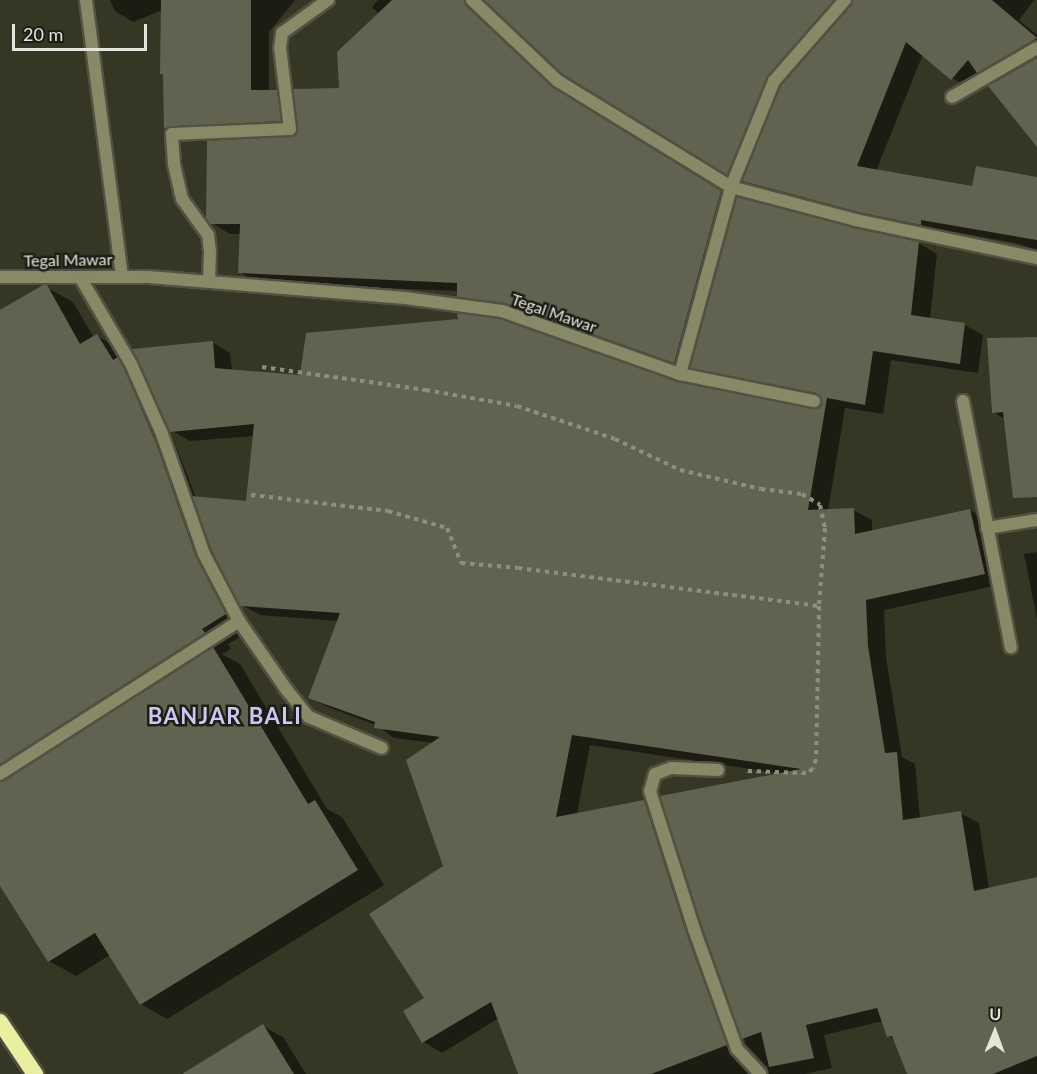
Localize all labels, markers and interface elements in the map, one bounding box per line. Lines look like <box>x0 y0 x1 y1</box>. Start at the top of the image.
scale bar <box>15 12 150 50</box>
text: 20 m <box>23 23 63 45</box>
street label: Tegal Mawar <box>23 250 113 270</box>
street label: Tegal Mawar <box>509 289 599 337</box>
district label: BANJAR BALI <box>148 703 302 729</box>
north arrow <box>965 1002 1025 1062</box>
text: U <box>989 1004 1001 1023</box>

